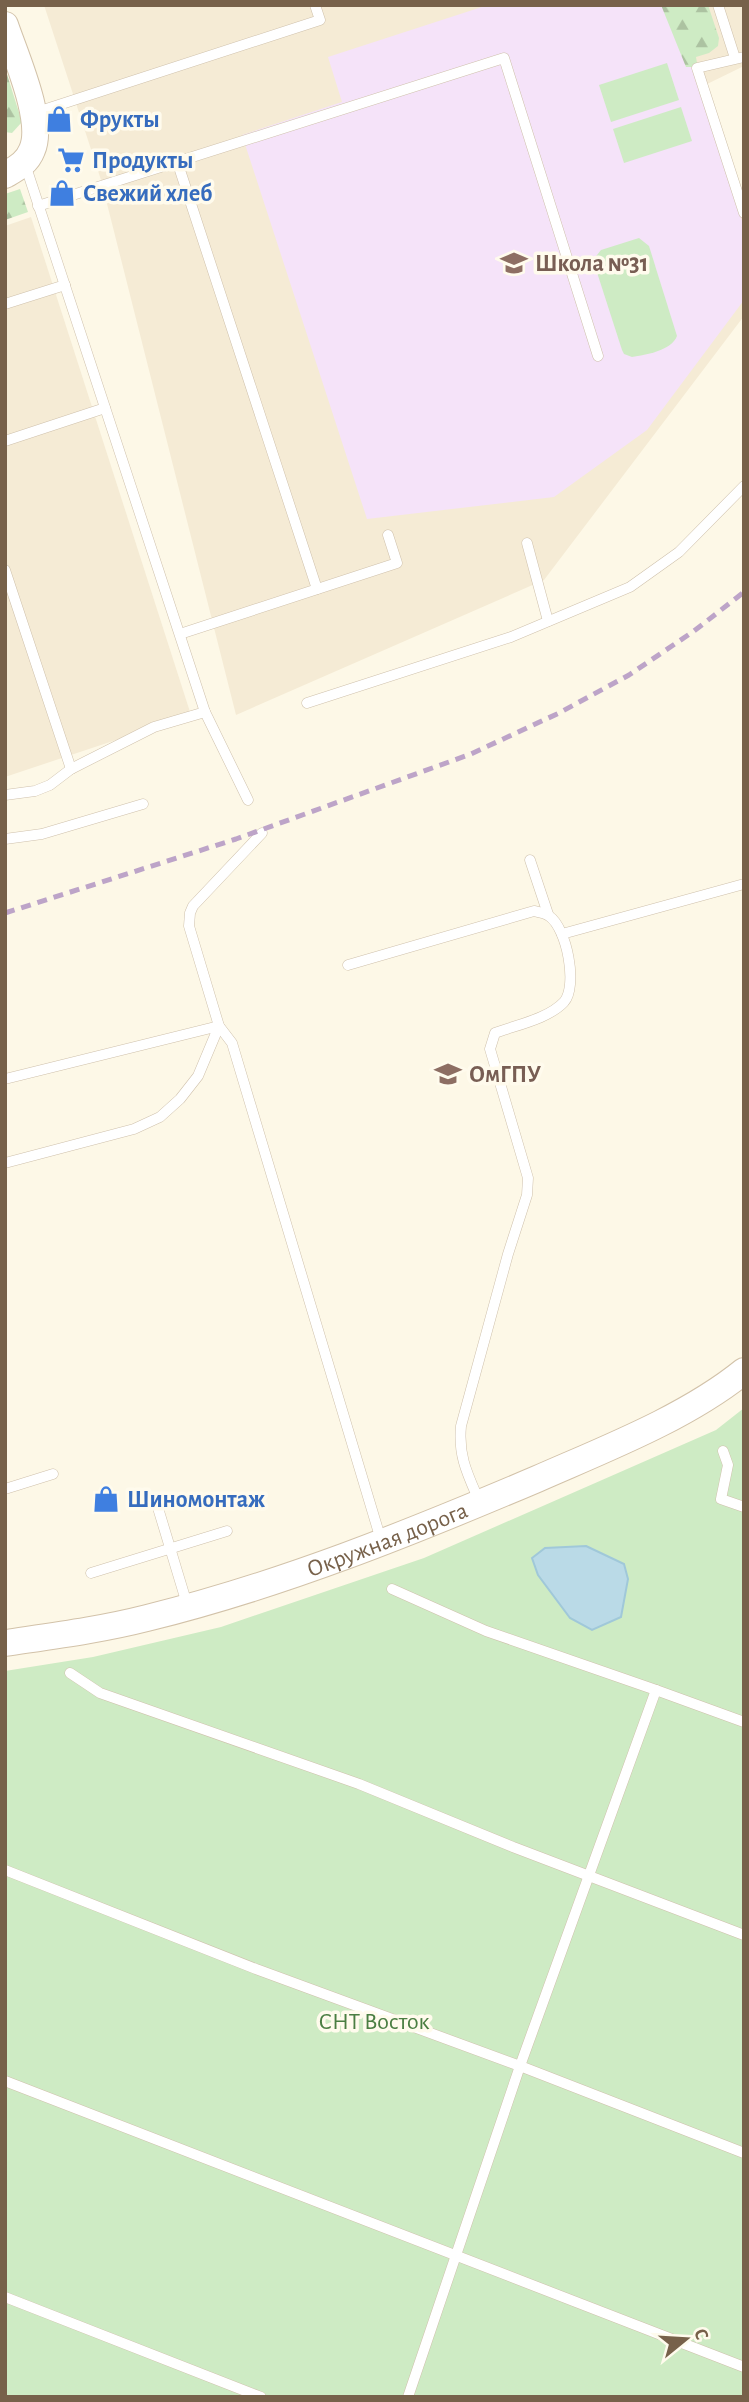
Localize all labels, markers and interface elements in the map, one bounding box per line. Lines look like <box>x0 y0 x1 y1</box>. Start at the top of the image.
shop icon: Фрукты <box>44 104 74 134</box>
place label: Фрукты <box>80 108 160 132</box>
supermarket icon: Продукты <box>56 145 86 175</box>
place label: Продукты <box>92 149 193 173</box>
shop icon: Свежий хлеб <box>47 178 77 208</box>
place label: Свежий хлеб <box>83 182 212 206</box>
school or university icon: Школа №31 <box>499 248 529 278</box>
place label: Школа №31 <box>535 252 648 276</box>
school or university icon: ОмГПУ <box>433 1059 463 1089</box>
place label: ОмГПУ <box>469 1063 541 1087</box>
shop icon: Шиномонтаж <box>91 1484 121 1514</box>
place label: Шиномонтаж <box>127 1488 265 1512</box>
street label: Окружная дорога <box>304 1498 471 1582</box>
park label: СНТ Восток <box>319 2010 429 2034</box>
north arrow <box>651 2304 721 2374</box>
text: С <box>690 2326 711 2342</box>

